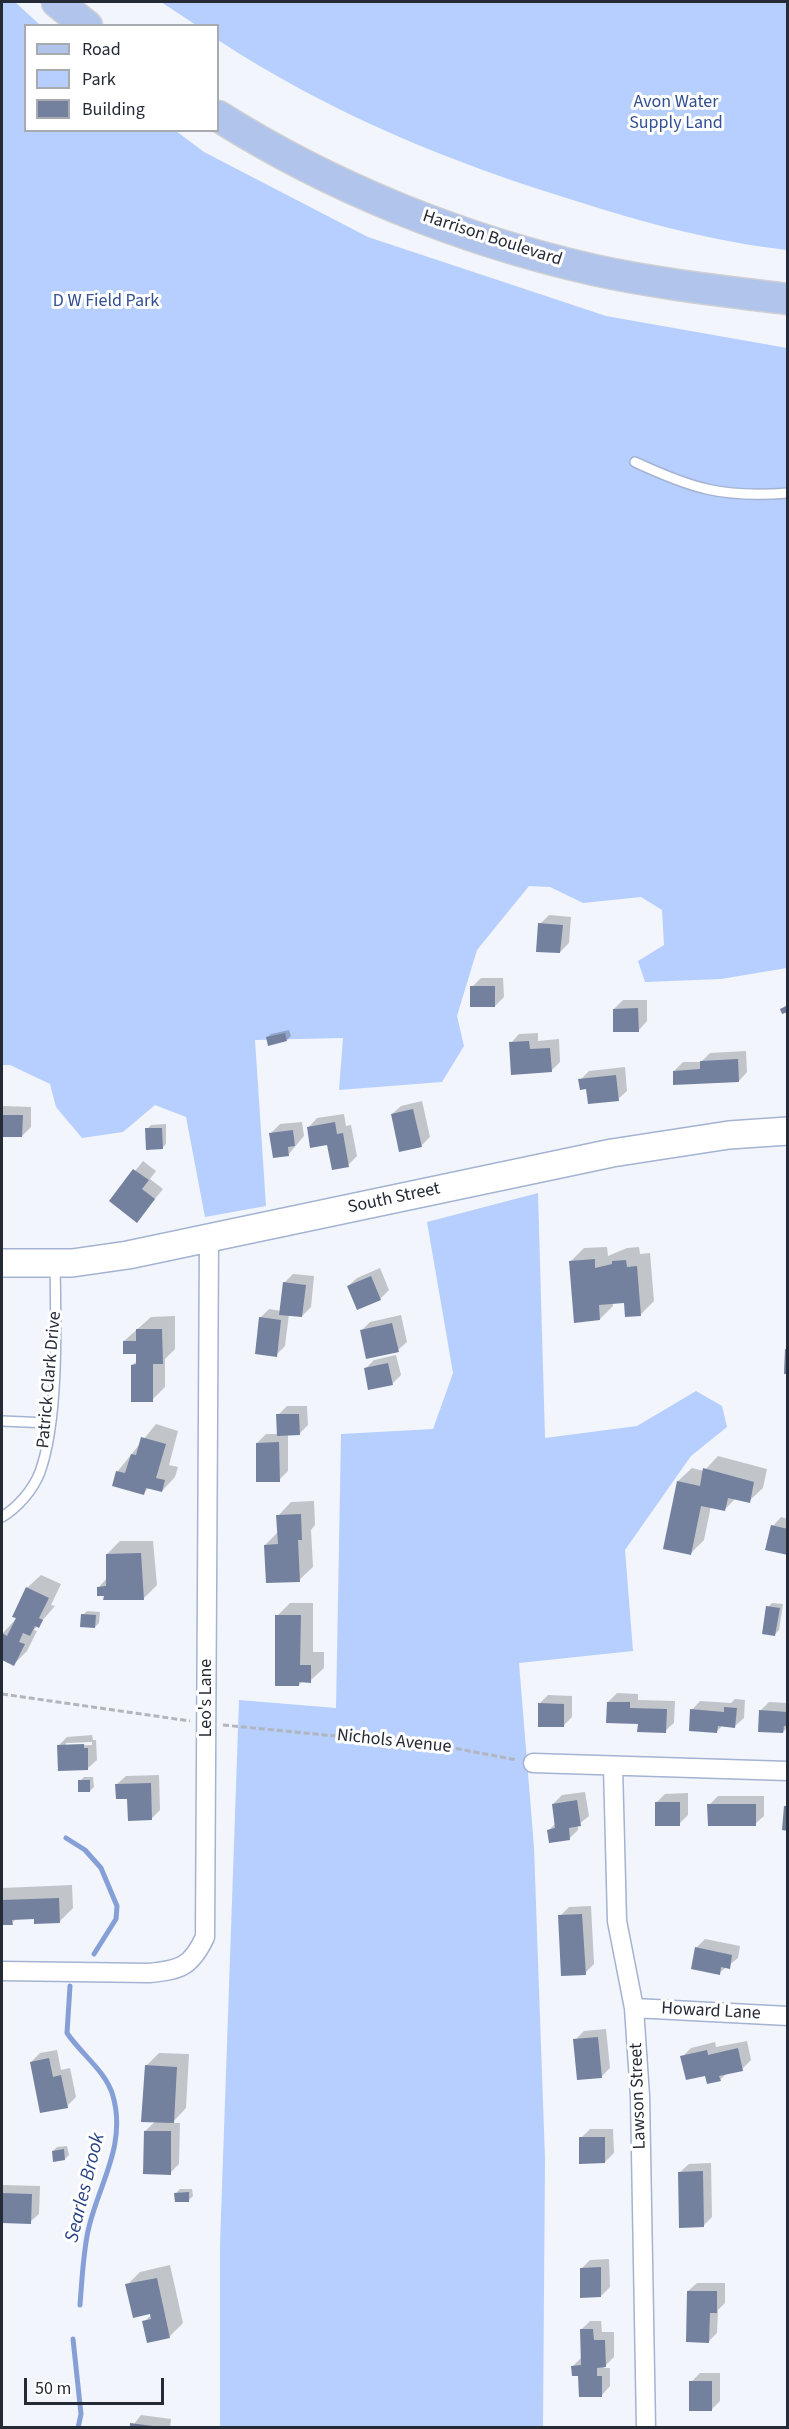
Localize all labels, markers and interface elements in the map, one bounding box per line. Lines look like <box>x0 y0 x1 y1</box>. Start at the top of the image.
legend <box>24 24 219 132</box>
text: Road <box>82 37 121 62</box>
text: Park <box>82 67 116 92</box>
park label: Avon Water Supply Land <box>629 92 723 134</box>
text: Building <box>82 97 145 122</box>
street label: Harrison Boulevard <box>420 206 564 272</box>
park label: D W Field Park <box>53 291 159 313</box>
street label: South Street <box>346 1179 442 1219</box>
street label: Patrick Clark Drive <box>33 1311 67 1449</box>
street label: Leo's Lane <box>196 1659 218 1737</box>
street label: Nichols Avenue <box>336 1725 452 1759</box>
street label: Howard Lane <box>661 1999 761 2025</box>
street label: Lawson Street <box>626 2042 652 2150</box>
water label: Searles Brook <box>61 2131 111 2245</box>
scale bar <box>27 2366 166 2404</box>
text: 50 m <box>35 2376 71 2401</box>

